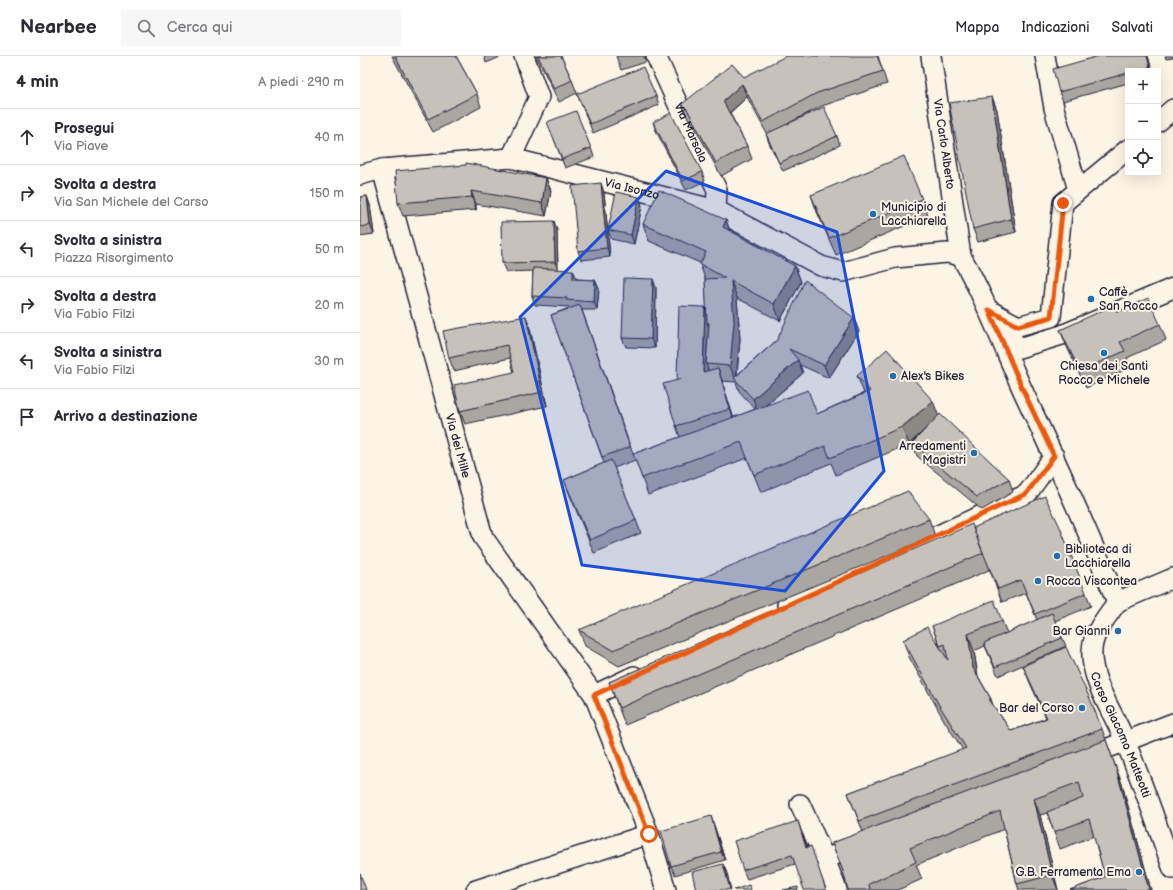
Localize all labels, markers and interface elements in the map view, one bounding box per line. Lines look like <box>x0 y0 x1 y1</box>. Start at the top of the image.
search box <box>121 10 401 46</box>
text: Nearbee <box>20 16 97 39</box>
icon: search <box>135 17 157 39</box>
text: Cerca qui <box>167 18 233 37</box>
text: Mappa <box>955 19 999 36</box>
text: Indicazioni <box>1021 19 1089 36</box>
text: Salvati <box>1111 19 1153 36</box>
map controls <box>1125 68 1161 176</box>
button: + <box>1125 68 1161 104</box>
text: 4 min <box>16 72 59 92</box>
text: A piedi · 290 m <box>258 74 344 90</box>
street label: Via Carlo Alberto <box>930 98 958 190</box>
street label: Via Marsala <box>670 100 710 165</box>
button: − <box>1125 104 1161 140</box>
text: Prosegui <box>54 119 114 138</box>
icon: ahead <box>16 126 38 148</box>
text: 40 m <box>314 129 344 145</box>
text: Via Piave <box>54 138 108 154</box>
button: locate <box>1125 140 1161 176</box>
text: Svolta a destra <box>54 175 156 194</box>
street label: Via Isonzo <box>603 175 661 203</box>
icon: right <box>16 182 38 204</box>
text: 150 m <box>310 185 344 201</box>
text: Via San Michele del Carso <box>54 194 209 210</box>
route end <box>1054 194 1072 212</box>
place label: Municipio di Lacchiarella <box>881 200 947 229</box>
marker: Municipio di Lacchiarella <box>868 209 878 219</box>
text: Svolta a sinistra <box>54 231 162 250</box>
icon: left <box>16 238 38 260</box>
text: 50 m <box>315 241 344 257</box>
text: Piazza Risorgimento <box>54 250 174 266</box>
place label: Caffè San Rocco <box>1099 285 1158 314</box>
text: Svolta a destra <box>54 287 156 306</box>
icon: right <box>16 294 38 316</box>
marker: Caffè San Rocco <box>1086 294 1096 304</box>
text: 20 m <box>314 297 344 313</box>
text: Via Fabio Filzi <box>54 306 135 322</box>
text: Svolta a sinistra <box>54 343 162 362</box>
marker: Chiesa dei Santi Rocco e Michele <box>1099 348 1109 358</box>
icon: left <box>16 350 38 372</box>
text: 30 m <box>314 353 344 369</box>
place label: Chiesa dei Santi Rocco e Michele <box>1058 359 1150 388</box>
text: Via Fabio Filzi <box>54 362 135 378</box>
place label: Alex's Bikes <box>901 369 964 384</box>
marker: Alex's Bikes <box>888 371 898 381</box>
icon: arrive <box>16 406 38 428</box>
text: Arrivo a destinazione <box>54 407 198 426</box>
street label: Via dei Mille <box>442 412 473 480</box>
place label: Arredamenti Magistri <box>899 439 966 468</box>
marker: Arredamenti Magistri <box>969 448 979 458</box>
place label: Biblioteca di Lacchiarella <box>1065 542 1132 571</box>
marker: Biblioteca di Lacchiarella <box>1052 551 1062 561</box>
place label: Rocca Viscontea <box>1046 574 1137 589</box>
marker: Rocca Viscontea <box>1033 576 1043 586</box>
place label: Bar Gianni <box>1052 624 1110 639</box>
marker: Bar Gianni <box>1113 626 1123 636</box>
street label: Corso Giacomo Matteotti <box>1087 670 1154 800</box>
place label: Bar del Corso <box>999 701 1074 716</box>
marker: Bar del Corso <box>1077 703 1087 713</box>
route start <box>640 825 658 843</box>
place label: G.B. Ferramenta Ema <box>1015 865 1131 880</box>
marker: G.B. Ferramenta Ema <box>1134 867 1144 877</box>

